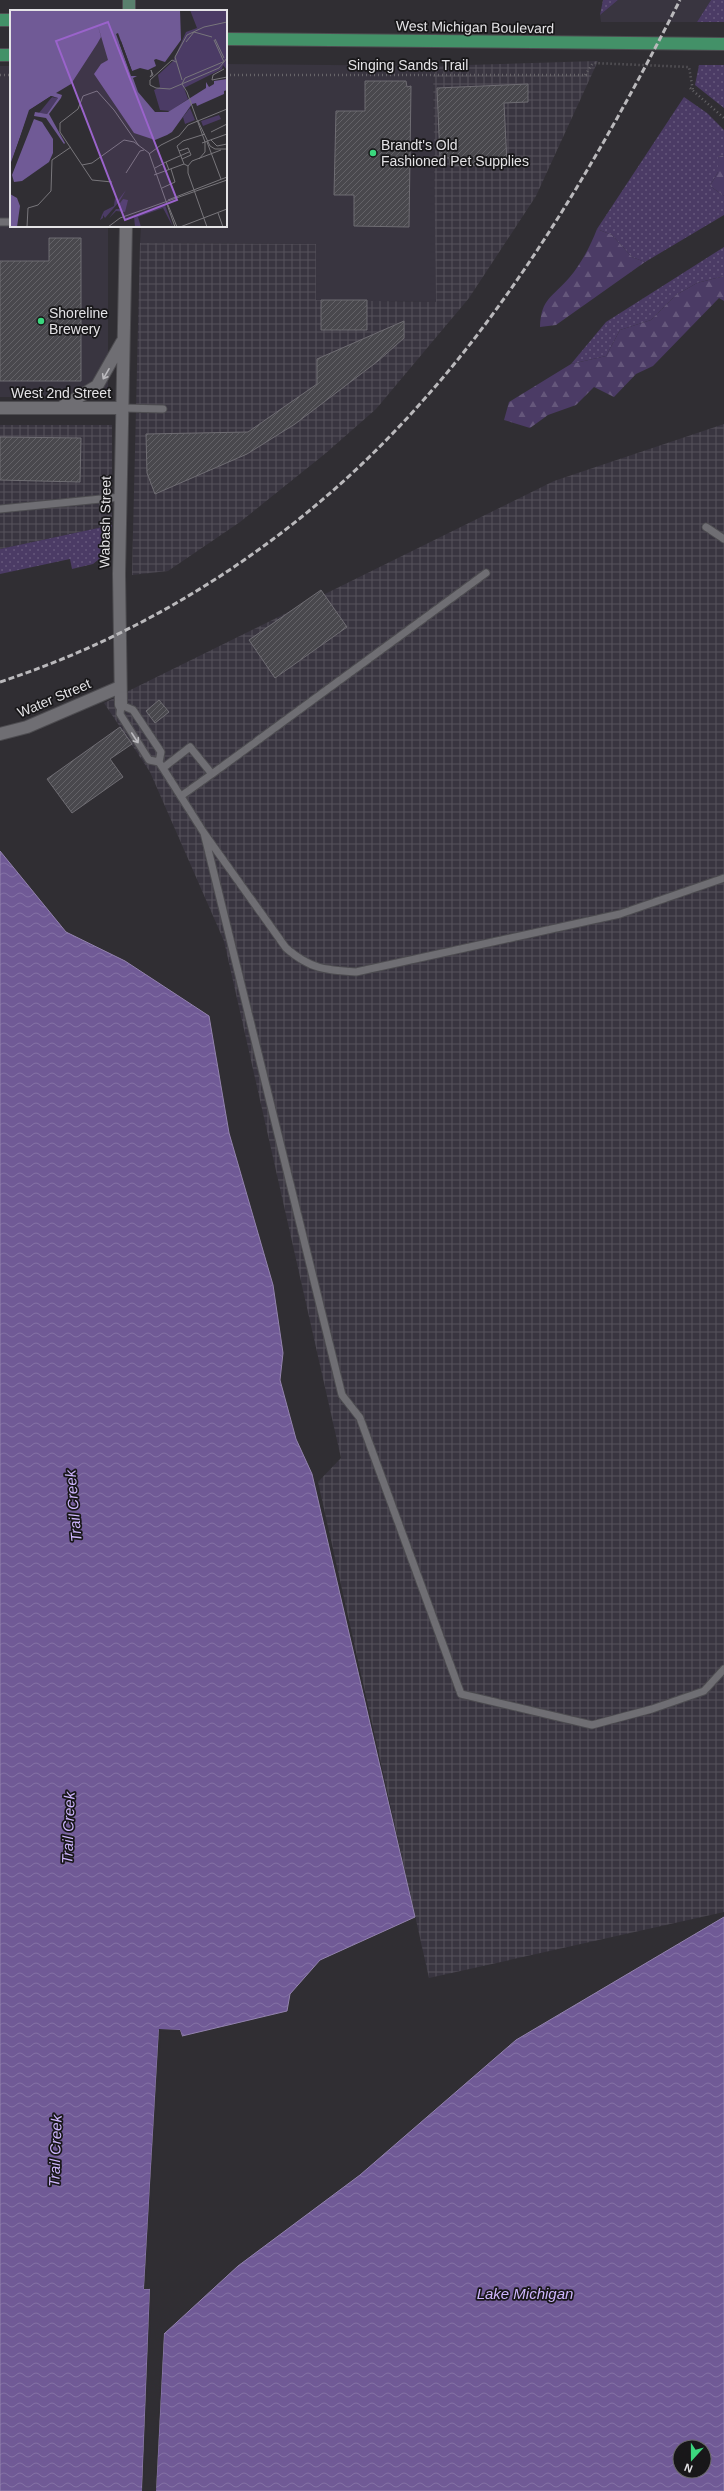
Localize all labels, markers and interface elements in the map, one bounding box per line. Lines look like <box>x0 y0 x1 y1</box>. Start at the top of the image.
inset map <box>10 10 227 227</box>
street label: West Michigan Boulevard <box>396 18 554 36</box>
street label: Singing Sands Trail <box>348 57 468 73</box>
place label: Brandt's Old Fashioned Pet Supplies <box>381 137 529 169</box>
marker: Brandt's Old Fashioned Pet Supplies <box>368 148 378 158</box>
place label: Shoreline Brewery <box>49 305 108 337</box>
marker: Shoreline Brewery <box>36 316 46 326</box>
one-way arrow <box>101 368 109 380</box>
street label: West 2nd Street <box>11 385 111 401</box>
street label: Wabash Street <box>96 476 114 568</box>
street label: Water Street <box>15 675 93 721</box>
one-way arrow <box>131 732 139 743</box>
water label: Trail Creek <box>61 1468 85 1543</box>
water label: Trail Creek <box>58 1790 78 1864</box>
water label: Trail Creek <box>45 2113 65 2187</box>
water label: Lake Michigan <box>477 2285 573 2302</box>
north arrow <box>672 2439 712 2479</box>
text: N <box>683 2461 694 2475</box>

